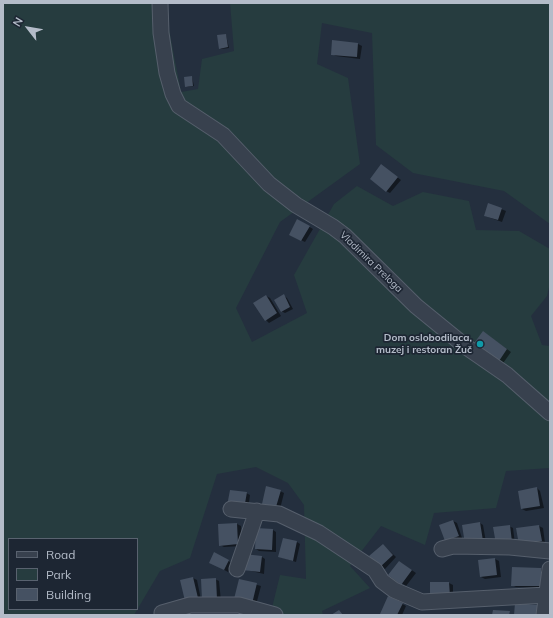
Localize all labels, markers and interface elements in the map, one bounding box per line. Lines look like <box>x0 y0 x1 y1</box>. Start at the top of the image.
north arrow <box>8 8 48 48</box>
text: N <box>10 15 26 29</box>
street label: Vladimira Preloga <box>337 229 405 295</box>
place label: Dom oslobodilaca, muzej i restoran Žuč <box>376 332 472 356</box>
marker: Dom oslobodilaca, muzej i restoran Žuč <box>475 339 485 349</box>
legend <box>8 538 138 610</box>
text: Road <box>46 547 75 562</box>
text: Park <box>46 567 71 582</box>
text: Building <box>46 587 91 602</box>

